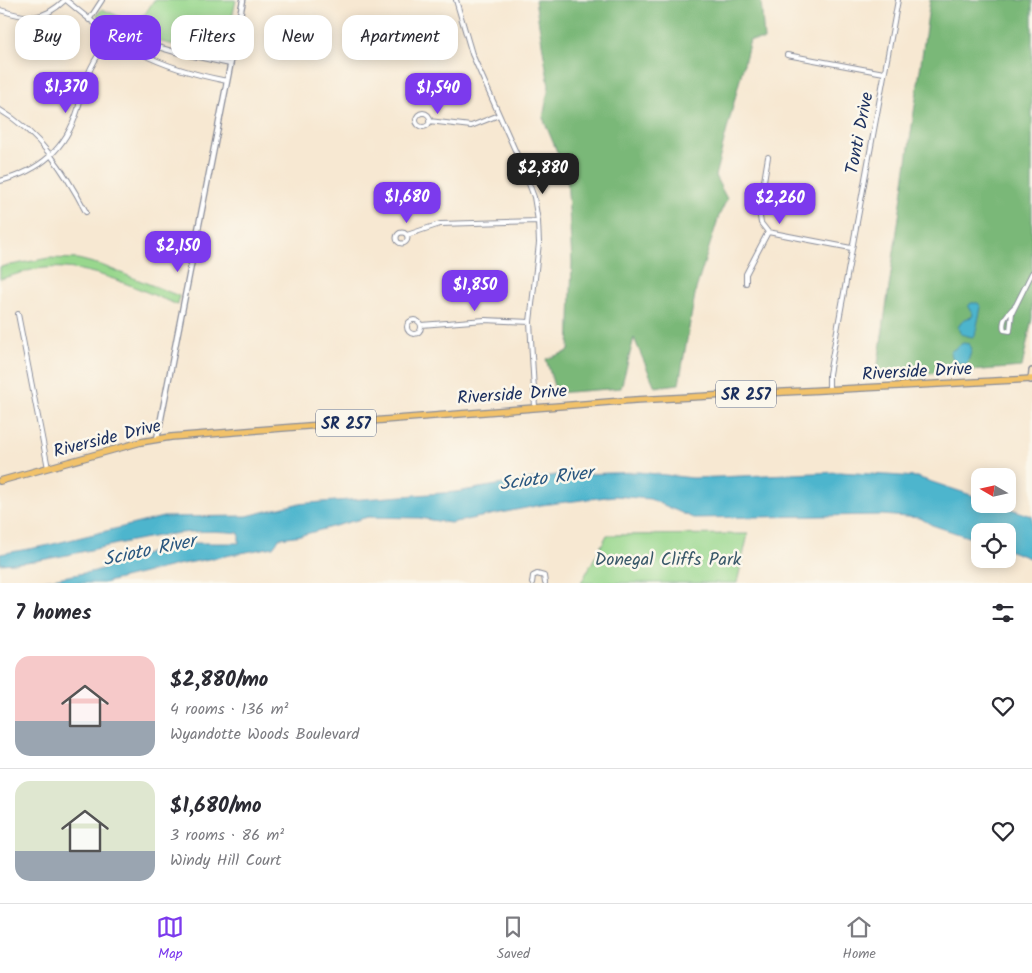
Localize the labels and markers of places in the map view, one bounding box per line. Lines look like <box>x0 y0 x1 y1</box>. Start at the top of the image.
pin: $1,370 <box>25 72 107 114</box>
pin: $1,540 <box>397 72 479 115</box>
pin: $2,880 <box>502 152 584 195</box>
pin: $1,680 <box>366 182 448 224</box>
pin: $2,260 <box>739 182 821 225</box>
pin: $2,150 <box>137 230 219 273</box>
pin: $1,850 <box>434 270 516 312</box>

